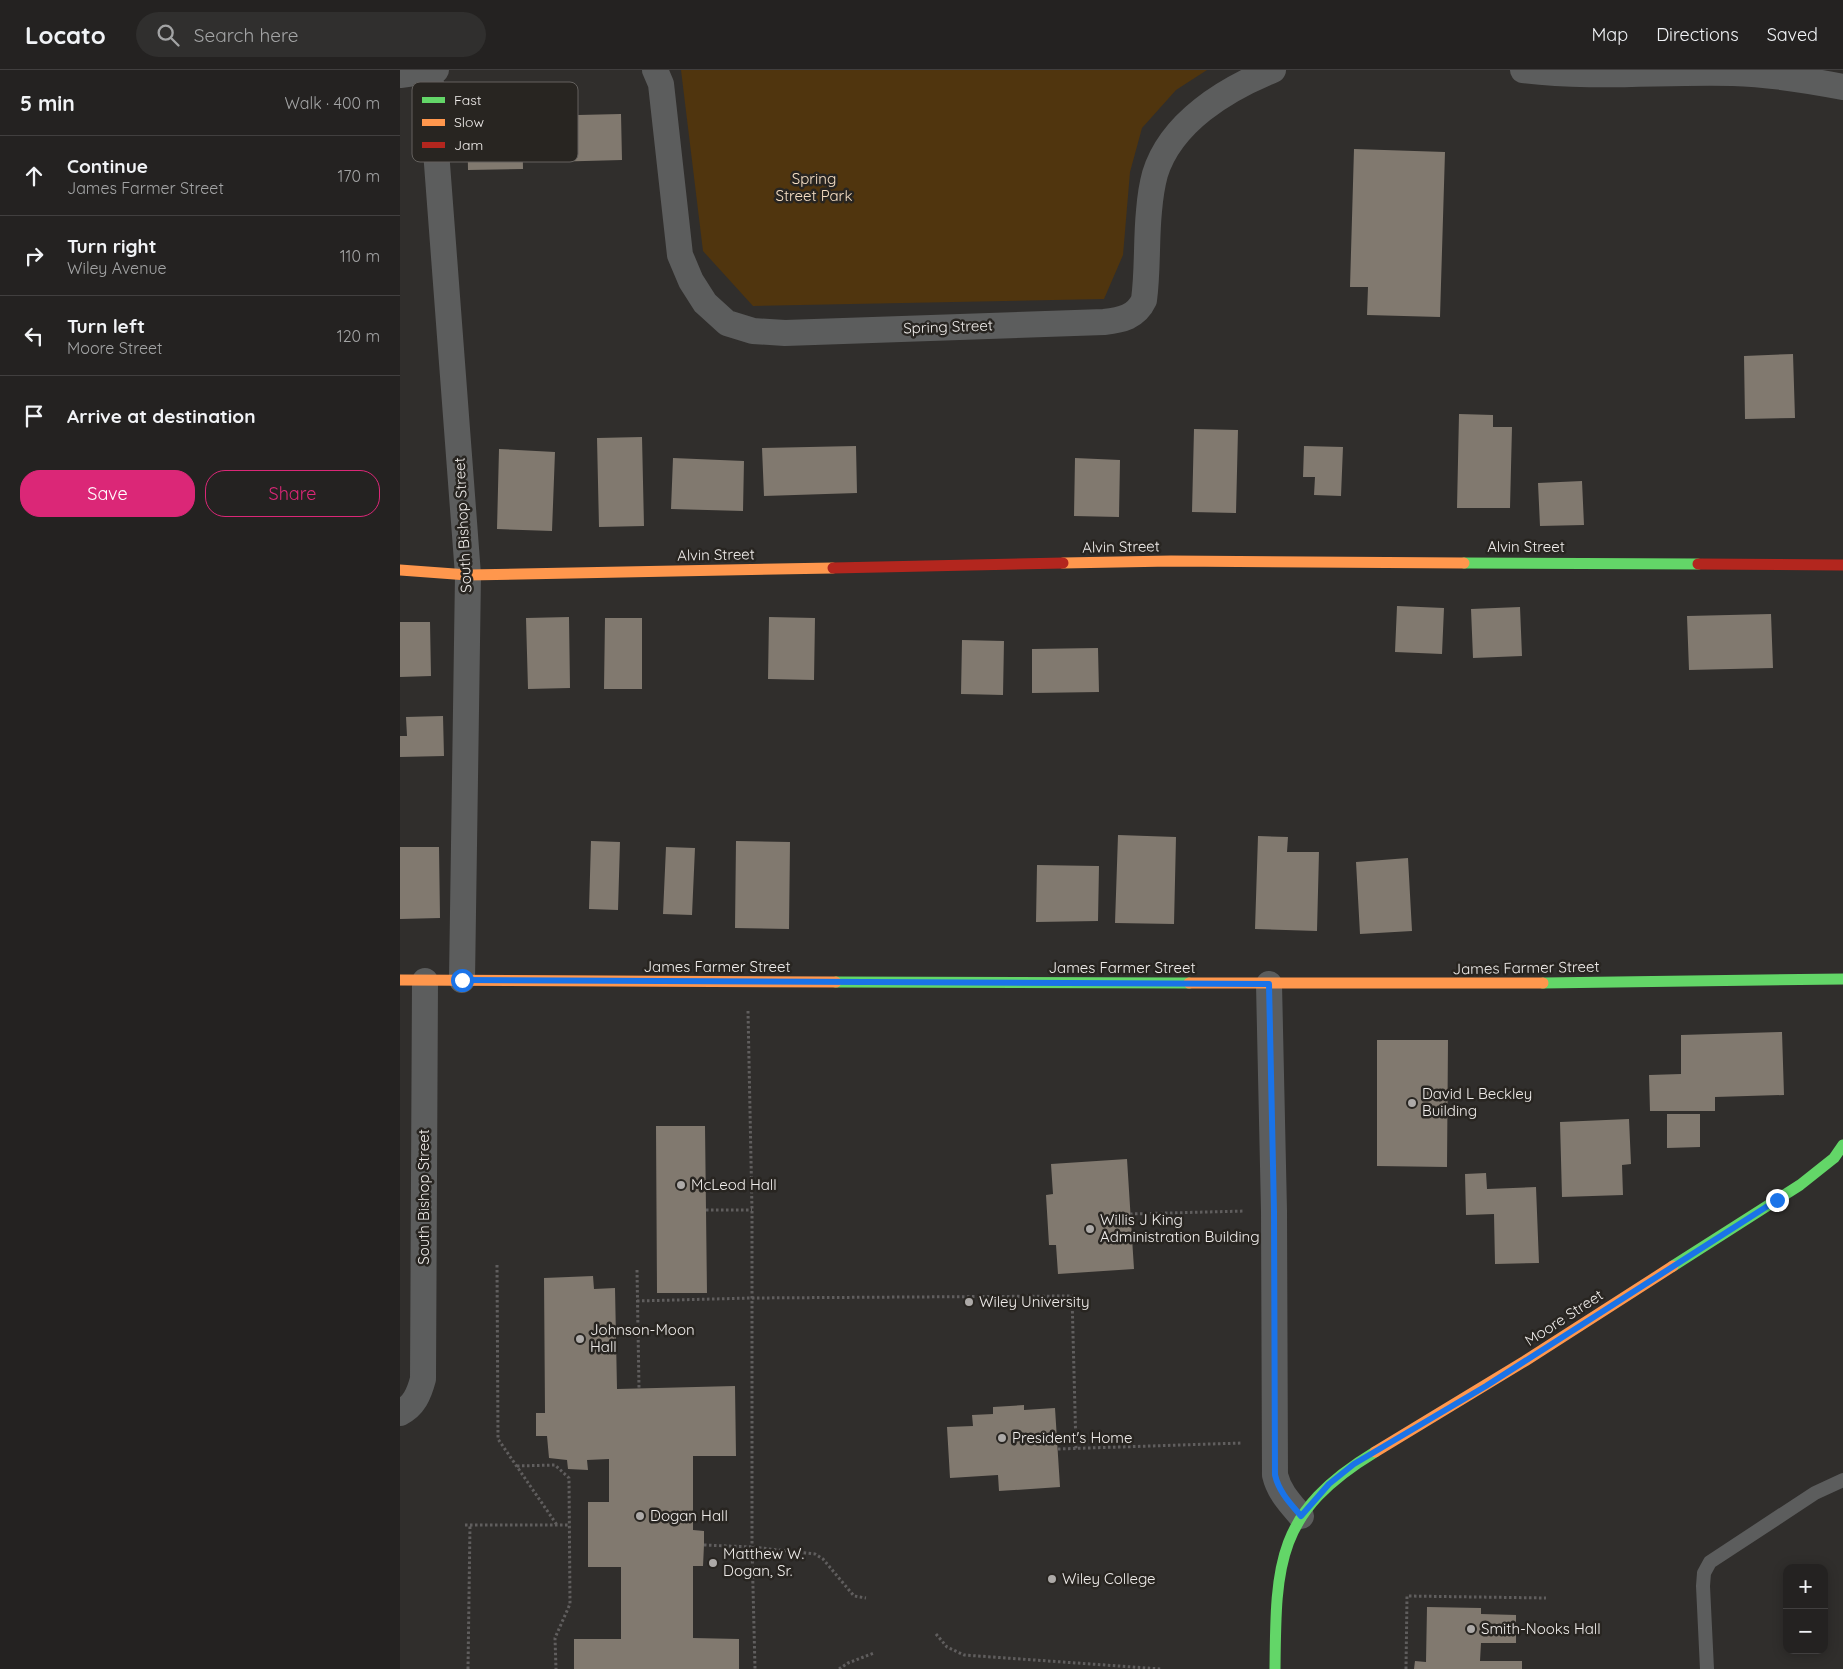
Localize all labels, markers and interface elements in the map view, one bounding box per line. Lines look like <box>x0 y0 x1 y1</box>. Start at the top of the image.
search box <box>136 12 486 57</box>
text: Locato <box>25 20 106 50</box>
icon: search <box>154 21 182 49</box>
text: Search here <box>194 23 299 47</box>
text: Map <box>1591 23 1628 46</box>
text: Directions <box>1656 23 1739 46</box>
text: Saved <box>1767 23 1818 46</box>
legend <box>412 82 578 162</box>
text: 5 min <box>20 90 75 116</box>
text: Fast <box>454 91 482 109</box>
text: Walk · 400 m <box>284 93 380 113</box>
text: Slow <box>454 113 484 131</box>
text: Jam <box>454 136 483 154</box>
text: Continue <box>67 154 148 178</box>
icon: ahead <box>20 162 48 190</box>
text: 170 m <box>337 166 380 186</box>
park label: Spring Street Park <box>776 169 852 205</box>
text: James Farmer Street <box>67 178 224 198</box>
text: Turn right <box>67 234 156 258</box>
icon: right <box>20 242 48 270</box>
text: 110 m <box>340 246 380 266</box>
text: Wiley Avenue <box>67 258 167 278</box>
text: Turn left <box>67 314 145 338</box>
street label: Spring Street <box>903 315 993 338</box>
icon: left <box>20 322 48 350</box>
text: 120 m <box>337 326 380 346</box>
text: Moore Street <box>67 338 163 358</box>
icon: arrive <box>20 402 48 430</box>
text: Arrive at destination <box>67 404 256 428</box>
street label: South Bishop Street <box>449 457 476 593</box>
button: Save <box>20 470 195 517</box>
button: Share <box>205 470 380 517</box>
street label: Alvin Street <box>1082 536 1160 557</box>
street label: Alvin Street <box>1487 537 1565 556</box>
street label: Alvin Street <box>677 544 755 565</box>
street label: James Farmer Street <box>643 957 791 976</box>
street label: James Farmer Street <box>1452 957 1600 978</box>
street label: James Farmer Street <box>1048 958 1196 977</box>
route start <box>451 969 474 992</box>
place label: David L Beckley Building <box>1422 1084 1532 1120</box>
marker: David L Beckley Building <box>1406 1097 1418 1109</box>
street label: South Bishop Street <box>414 1129 433 1265</box>
place label: McLeod Hall <box>691 1175 777 1194</box>
marker: McLeod Hall <box>675 1179 687 1191</box>
route end <box>1766 1189 1789 1212</box>
place label: Willis J King Administration Building <box>1100 1210 1260 1246</box>
marker: Willis J King Administration Building <box>1084 1223 1096 1235</box>
street label: Moore Street <box>1521 1285 1606 1350</box>
place label: Wiley University <box>979 1292 1090 1311</box>
marker: Wiley University <box>963 1296 975 1308</box>
place label: Johnson-Moon Hall <box>590 1320 695 1356</box>
marker: Johnson-Moon Hall <box>574 1333 586 1345</box>
place label: President's Home <box>1012 1428 1132 1447</box>
marker: President's Home <box>996 1432 1008 1444</box>
place label: Dogan Hall <box>650 1506 728 1525</box>
marker: Dogan Hall <box>634 1510 646 1522</box>
place label: Matthew W. Dogan, Sr. <box>723 1544 804 1580</box>
marker: Matthew W. Dogan, Sr. <box>707 1557 719 1569</box>
map controls <box>1783 1564 1828 1654</box>
button: + <box>1783 1564 1828 1609</box>
place label: Wiley College <box>1062 1569 1156 1588</box>
marker: Wiley College <box>1046 1573 1058 1585</box>
button: − <box>1783 1609 1828 1654</box>
place label: Smith-Nooks Hall <box>1481 1619 1601 1638</box>
marker: Smith-Nooks Hall <box>1465 1623 1477 1635</box>

